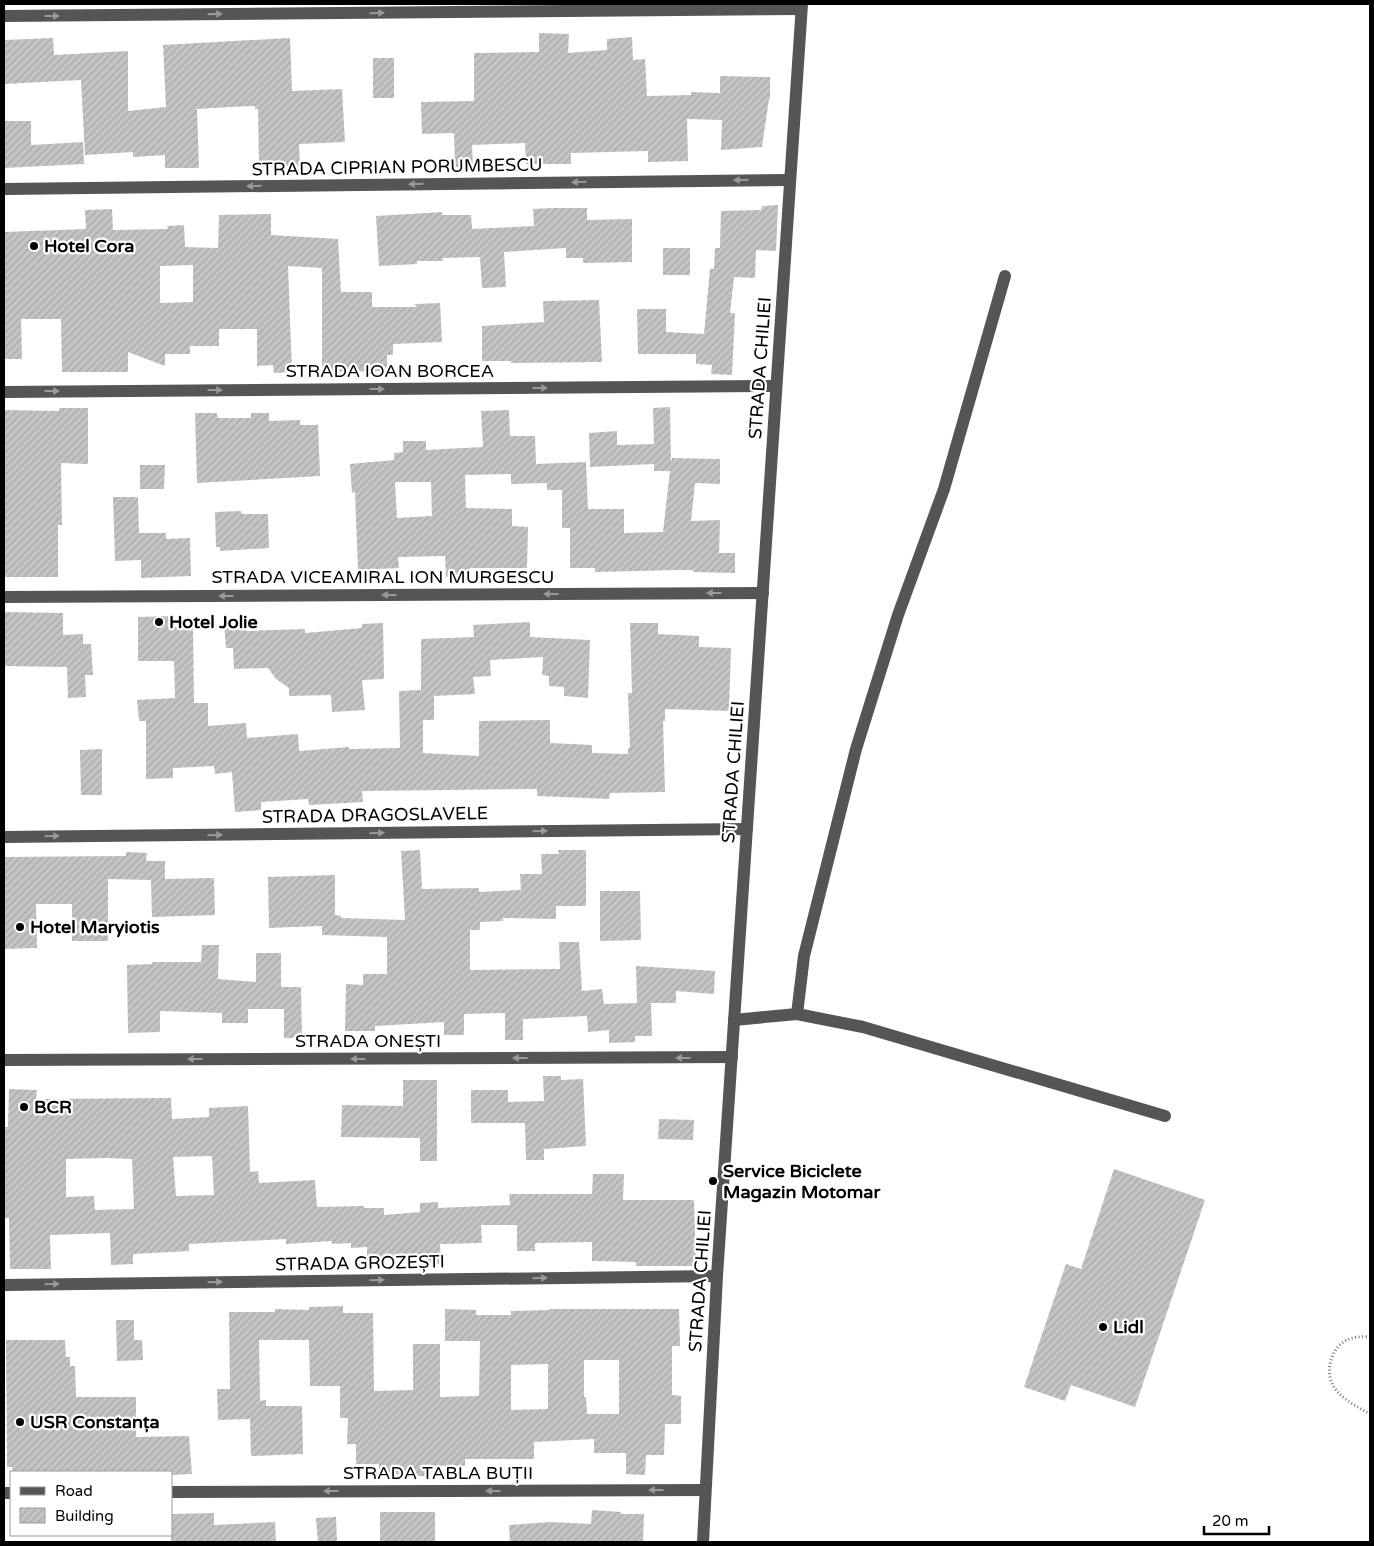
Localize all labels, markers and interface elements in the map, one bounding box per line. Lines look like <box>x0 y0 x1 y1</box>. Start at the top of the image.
one-way arrow <box>370 9 386 17</box>
one-way arrow <box>207 10 223 18</box>
one-way arrow <box>45 12 61 20</box>
street label: STRADA CIPRIAN PORUMBESCU <box>251 153 543 181</box>
one-way arrow <box>733 176 749 184</box>
one-way arrow <box>571 178 587 186</box>
one-way arrow <box>408 180 424 188</box>
one-way arrow <box>246 182 262 190</box>
place label: Hotel Cora <box>44 235 135 257</box>
marker: Hotel Cora <box>28 240 40 252</box>
street label: STRADA CHILIEI <box>744 296 776 440</box>
street label: STRADA IOAN BORCEA <box>286 360 494 382</box>
one-way arrow <box>532 384 548 392</box>
one-way arrow <box>370 385 386 393</box>
one-way arrow <box>207 386 223 394</box>
one-way arrow <box>45 387 61 395</box>
street label: STRADA VICEAMIRAL ION MURGESCU <box>212 566 554 588</box>
one-way arrow <box>706 589 722 597</box>
one-way arrow <box>543 590 559 598</box>
one-way arrow <box>381 591 397 599</box>
one-way arrow <box>218 592 234 600</box>
place label: Hotel Jolie <box>169 611 258 633</box>
marker: Hotel Jolie <box>153 616 165 628</box>
street label: STRADA CHILIEI <box>717 700 749 844</box>
street label: STRADA DRAGOSLAVELE <box>262 802 488 828</box>
one-way arrow <box>532 827 548 835</box>
one-way arrow <box>370 829 386 837</box>
one-way arrow <box>207 830 223 838</box>
one-way arrow <box>45 832 61 840</box>
place label: Hotel Maryiotis <box>30 916 160 938</box>
marker: Hotel Maryiotis <box>14 921 26 933</box>
street label: STRADA ONEȘTI <box>295 1030 441 1052</box>
one-way arrow <box>512 1054 528 1062</box>
one-way arrow <box>675 1054 691 1062</box>
one-way arrow <box>187 1055 203 1063</box>
one-way arrow <box>350 1055 366 1063</box>
place label: BCR <box>34 1096 72 1118</box>
marker: BCR <box>18 1101 30 1113</box>
place label: Service Biciclete Magazin Motomar <box>723 1160 881 1203</box>
marker: Service Biciclete Magazin Motomar <box>707 1175 719 1187</box>
street label: STRADA CHILIEI <box>684 1209 716 1353</box>
street label: STRADA GROZEȘTI <box>275 1251 445 1275</box>
one-way arrow <box>532 1274 548 1282</box>
one-way arrow <box>370 1276 386 1284</box>
one-way arrow <box>207 1278 223 1286</box>
one-way arrow <box>45 1280 61 1288</box>
place label: Lidl <box>1113 1316 1144 1338</box>
marker: Lidl <box>1097 1321 1109 1333</box>
place label: USR Constanța <box>30 1411 160 1433</box>
marker: USR Constanța <box>14 1416 26 1428</box>
street label: STRADA TABLA BUȚII <box>343 1462 533 1484</box>
legend <box>10 1471 172 1536</box>
text: Road <box>55 1482 93 1500</box>
one-way arrow <box>648 1486 664 1494</box>
one-way arrow <box>323 1487 339 1495</box>
one-way arrow <box>485 1487 501 1495</box>
scale bar <box>1204 1504 1269 1536</box>
text: Building <box>55 1507 114 1525</box>
text: 20 m <box>1212 1512 1249 1530</box>

